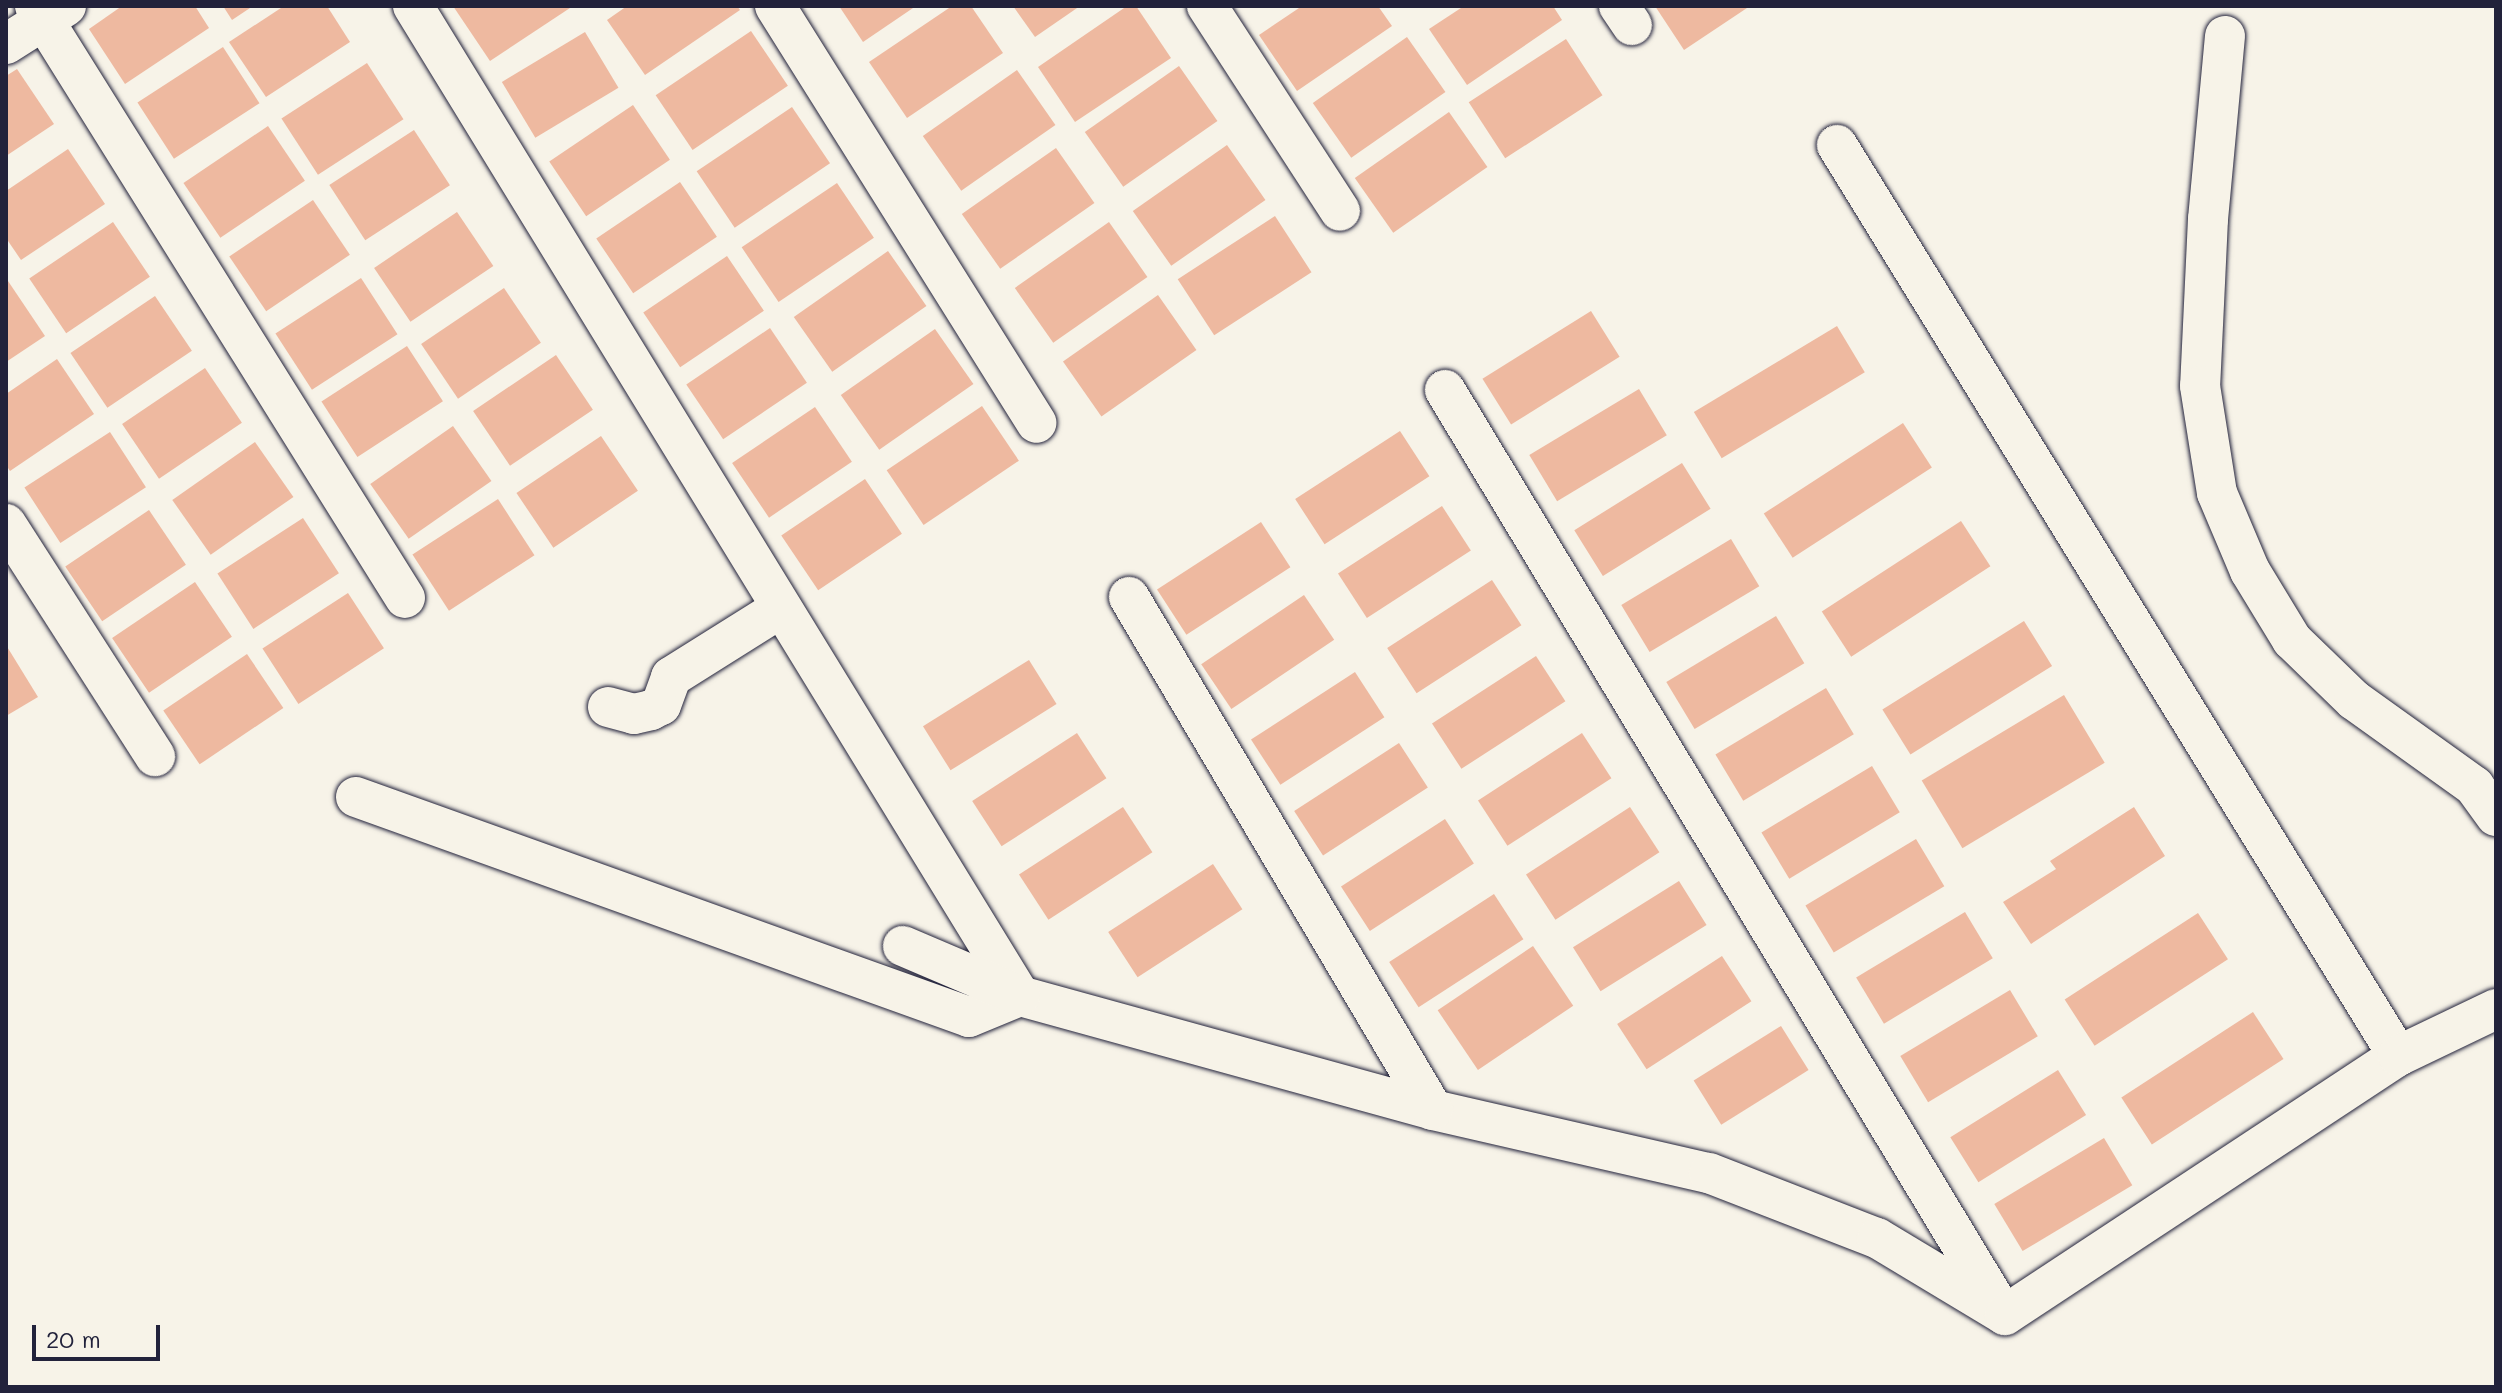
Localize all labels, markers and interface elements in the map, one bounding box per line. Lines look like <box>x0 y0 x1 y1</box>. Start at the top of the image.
scale bar <box>36 1309 164 1359</box>
text: 20 m <box>46 1323 101 1354</box>

